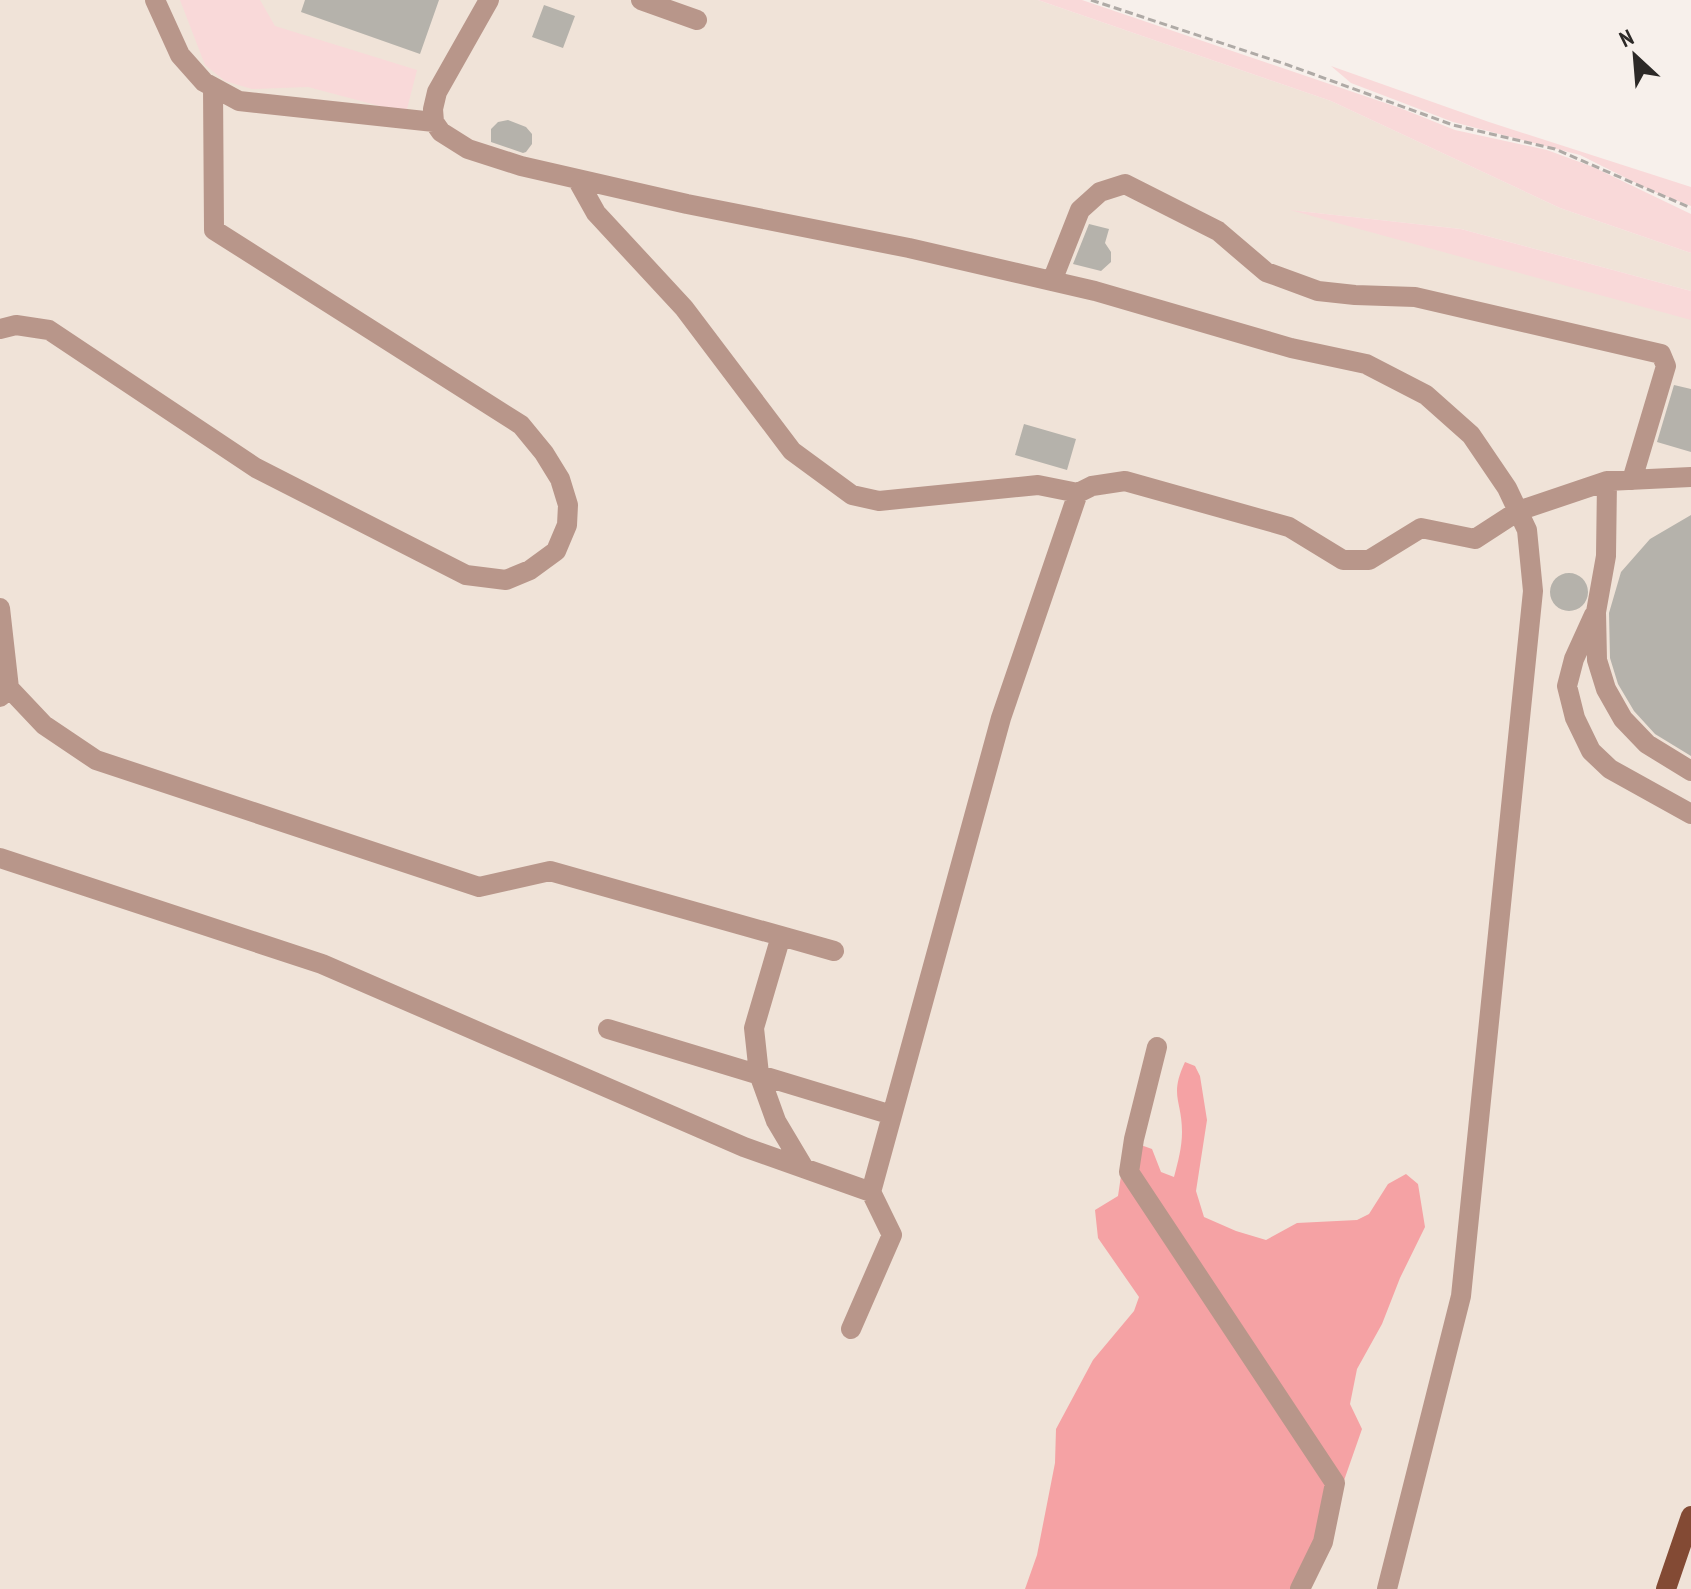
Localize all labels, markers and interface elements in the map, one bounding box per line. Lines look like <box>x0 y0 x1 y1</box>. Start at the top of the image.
north arrow <box>1595 16 1675 96</box>
text: N <box>1615 23 1638 53</box>

